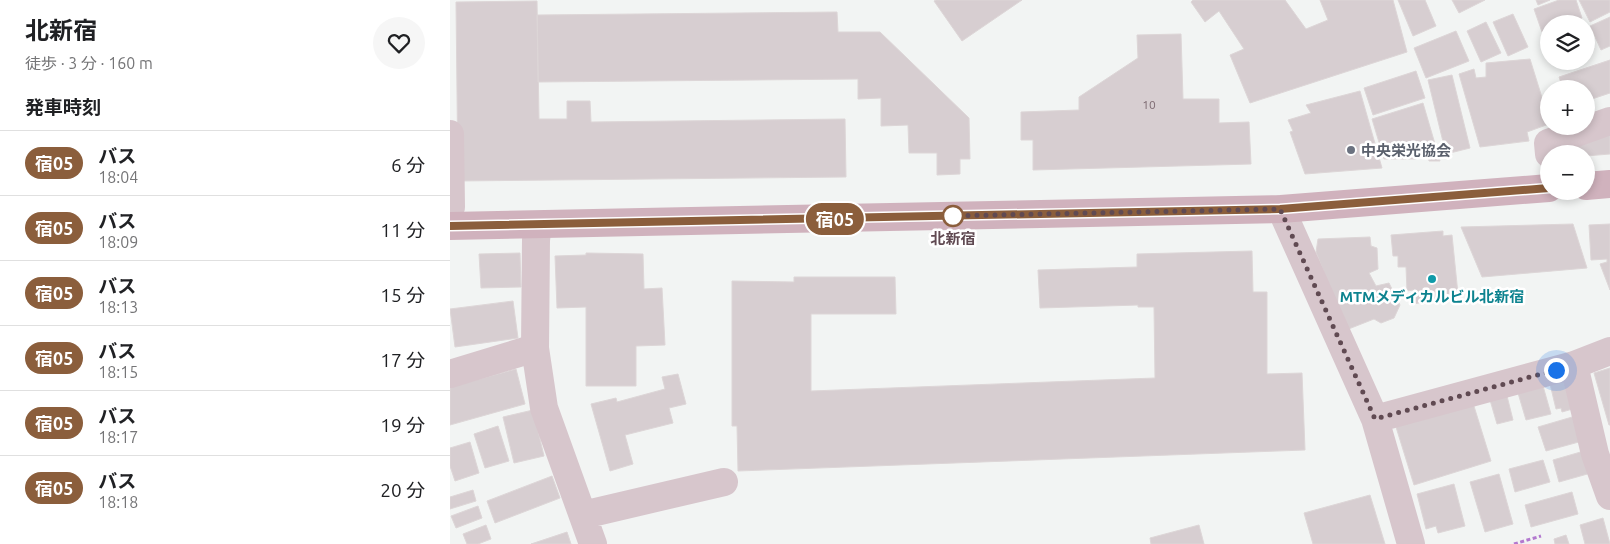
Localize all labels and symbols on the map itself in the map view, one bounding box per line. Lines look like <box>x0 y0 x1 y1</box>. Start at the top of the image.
house number: 10 <box>1142 98 1156 111</box>
place label: 中央栄光協会 <box>1361 142 1451 159</box>
marker: 中央栄光協会 <box>1345 144 1357 156</box>
line badge: 宿05 <box>806 203 864 235</box>
marker: 北新宿 <box>942 205 964 227</box>
place label: 北新宿 <box>930 230 976 247</box>
marker: MTMメディカルビル北新宿 <box>1426 273 1438 285</box>
place label: MTMメディカルビル北新宿 <box>1340 288 1524 305</box>
your location <box>1544 358 1569 383</box>

